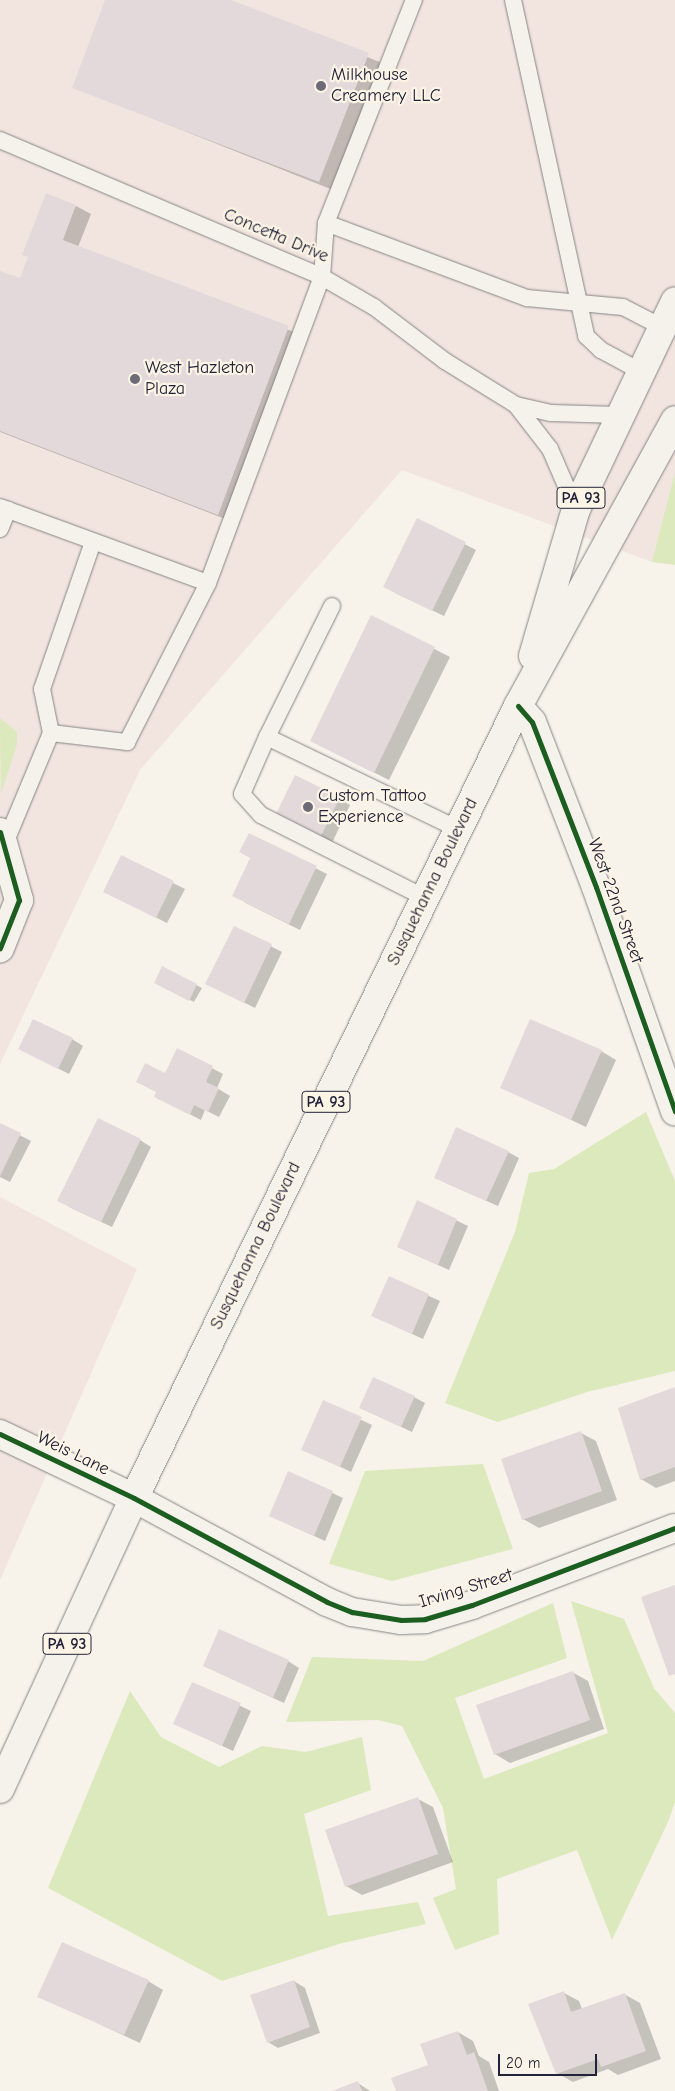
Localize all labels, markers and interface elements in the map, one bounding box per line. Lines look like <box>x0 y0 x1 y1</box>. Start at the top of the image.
place label: Milkhouse Creamery LLC <box>331 65 441 108</box>
marker: Milkhouse Creamery LLC <box>315 80 327 92</box>
street label: Concetta Drive <box>220 204 332 268</box>
place label: West Hazleton Plaza <box>145 358 254 400</box>
marker: West Hazleton Plaza <box>129 373 141 385</box>
road number: PA 93 <box>556 484 606 512</box>
place label: Custom Tattoo Experience <box>318 786 427 829</box>
street label: Susquehanna Boulevard <box>383 795 483 969</box>
marker: Custom Tattoo Experience <box>302 801 314 813</box>
street label: West 22nd Street <box>582 836 648 966</box>
road number: PA 93 <box>301 1088 351 1116</box>
street label: Susquehanna Boulevard <box>206 1159 306 1333</box>
street label: Weis Lane <box>33 1427 113 1481</box>
street label: Irving Street <box>417 1565 515 1613</box>
road number: PA 93 <box>42 1630 92 1658</box>
scale bar <box>500 2044 599 2076</box>
text: 20 m <box>506 2054 540 2072</box>

